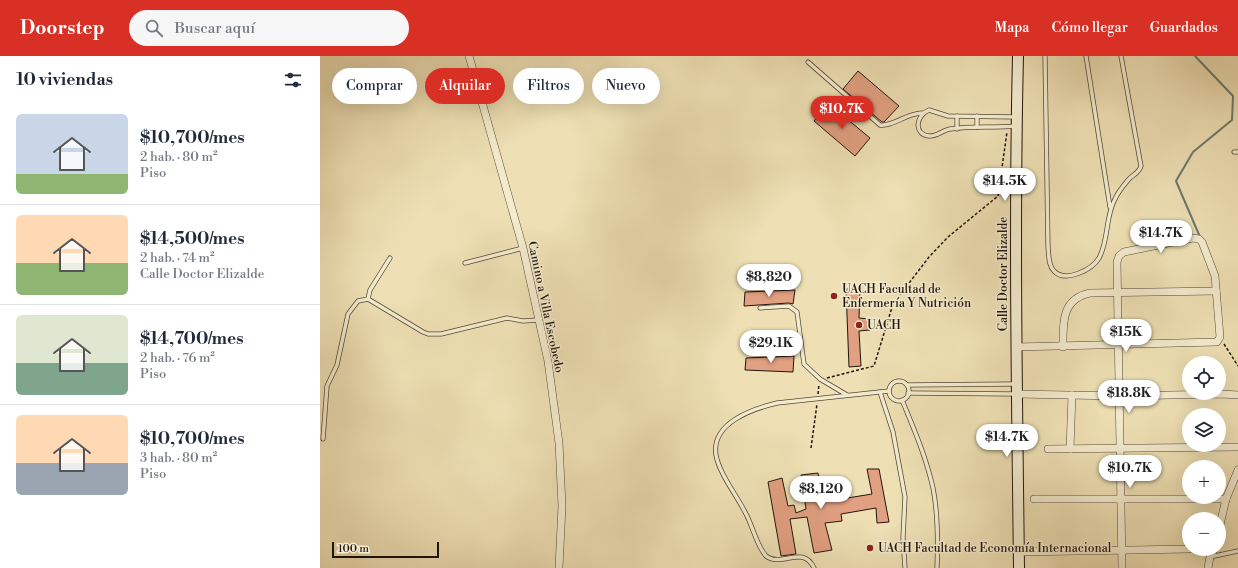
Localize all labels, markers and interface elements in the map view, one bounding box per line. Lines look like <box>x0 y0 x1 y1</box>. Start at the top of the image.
search box <box>129 10 409 46</box>
text: Doorstep <box>20 16 105 40</box>
icon: search <box>143 17 165 39</box>
text: Buscar aquí <box>175 19 255 38</box>
text: Mapa <box>995 19 1029 37</box>
text: Cómo llegar <box>1051 19 1128 37</box>
text: Guardados <box>1150 19 1218 37</box>
chip: Comprar <box>332 68 417 104</box>
chip: Alquilar <box>425 68 505 104</box>
chip: Filtros <box>513 68 584 104</box>
chip: Nuevo <box>592 68 660 104</box>
text: 10 viviendas <box>16 69 113 91</box>
icon: filters <box>282 69 304 91</box>
pin: $10.7K <box>809 96 875 130</box>
text: $10.7K <box>820 101 864 117</box>
text: $10,700/mes <box>140 127 245 149</box>
icon: home <box>48 130 96 178</box>
text: 2 hab. · 80 m² <box>140 149 217 165</box>
text: Piso <box>140 165 166 181</box>
pin: $14.5K <box>972 168 1038 202</box>
text: $14.5K <box>983 173 1027 189</box>
street label: Calle Doctor Elizalde <box>996 217 1011 331</box>
pin: $14.7K <box>1128 220 1194 254</box>
text: $14.7K <box>1139 225 1183 241</box>
text: $14,500/mes <box>140 228 245 250</box>
icon: home <box>48 231 96 279</box>
street label: Camino a Villa Escobedo <box>524 240 567 374</box>
text: 2 hab. · 74 m² <box>140 250 214 266</box>
pin: $8,820 <box>736 264 802 298</box>
text: Calle Doctor Elizalde <box>140 266 264 282</box>
text: $8,820 <box>746 269 792 285</box>
place label: UACH Facultad de Enfermería Y Nutrición <box>842 282 971 311</box>
marker: UACH Facultad de Enfermería Y Nutrición <box>829 291 839 301</box>
place label: UACH <box>867 318 901 333</box>
pin: $15K <box>1102 319 1150 353</box>
marker: UACH <box>854 320 864 330</box>
text: $15K <box>1110 324 1142 340</box>
text: $14,700/mes <box>140 328 243 350</box>
pin: $29.1K <box>738 330 804 364</box>
icon: home <box>48 331 96 379</box>
text: $29.1K <box>749 335 793 351</box>
text: 2 hab. · 76 m² <box>140 350 215 366</box>
map controls <box>1182 356 1226 556</box>
button: locate <box>1182 356 1226 400</box>
text: Piso <box>140 366 166 382</box>
pin: $18.8K <box>1096 380 1162 414</box>
text: $18.8K <box>1107 385 1151 401</box>
button: layers <box>1182 408 1226 452</box>
pin: $14.7K <box>974 424 1040 458</box>
text: $10,700/mes <box>140 428 245 450</box>
text: $14.7K <box>985 429 1029 445</box>
icon: home <box>48 431 96 479</box>
text: 3 hab. · 80 m² <box>140 450 217 466</box>
pin: $10.7K <box>1097 455 1163 489</box>
text: $10.7K <box>1108 460 1152 476</box>
button: + <box>1182 460 1226 504</box>
text: Piso <box>140 466 166 482</box>
pin: $8,120 <box>788 476 854 510</box>
text: $8,120 <box>799 481 843 497</box>
button: − <box>1182 512 1226 556</box>
scale bar <box>332 540 439 559</box>
place label: UACH Facultad de Economía Internacional <box>878 541 1112 556</box>
text: 100 m <box>338 542 369 556</box>
marker: UACH Facultad de Economía Internacional <box>865 543 875 553</box>

